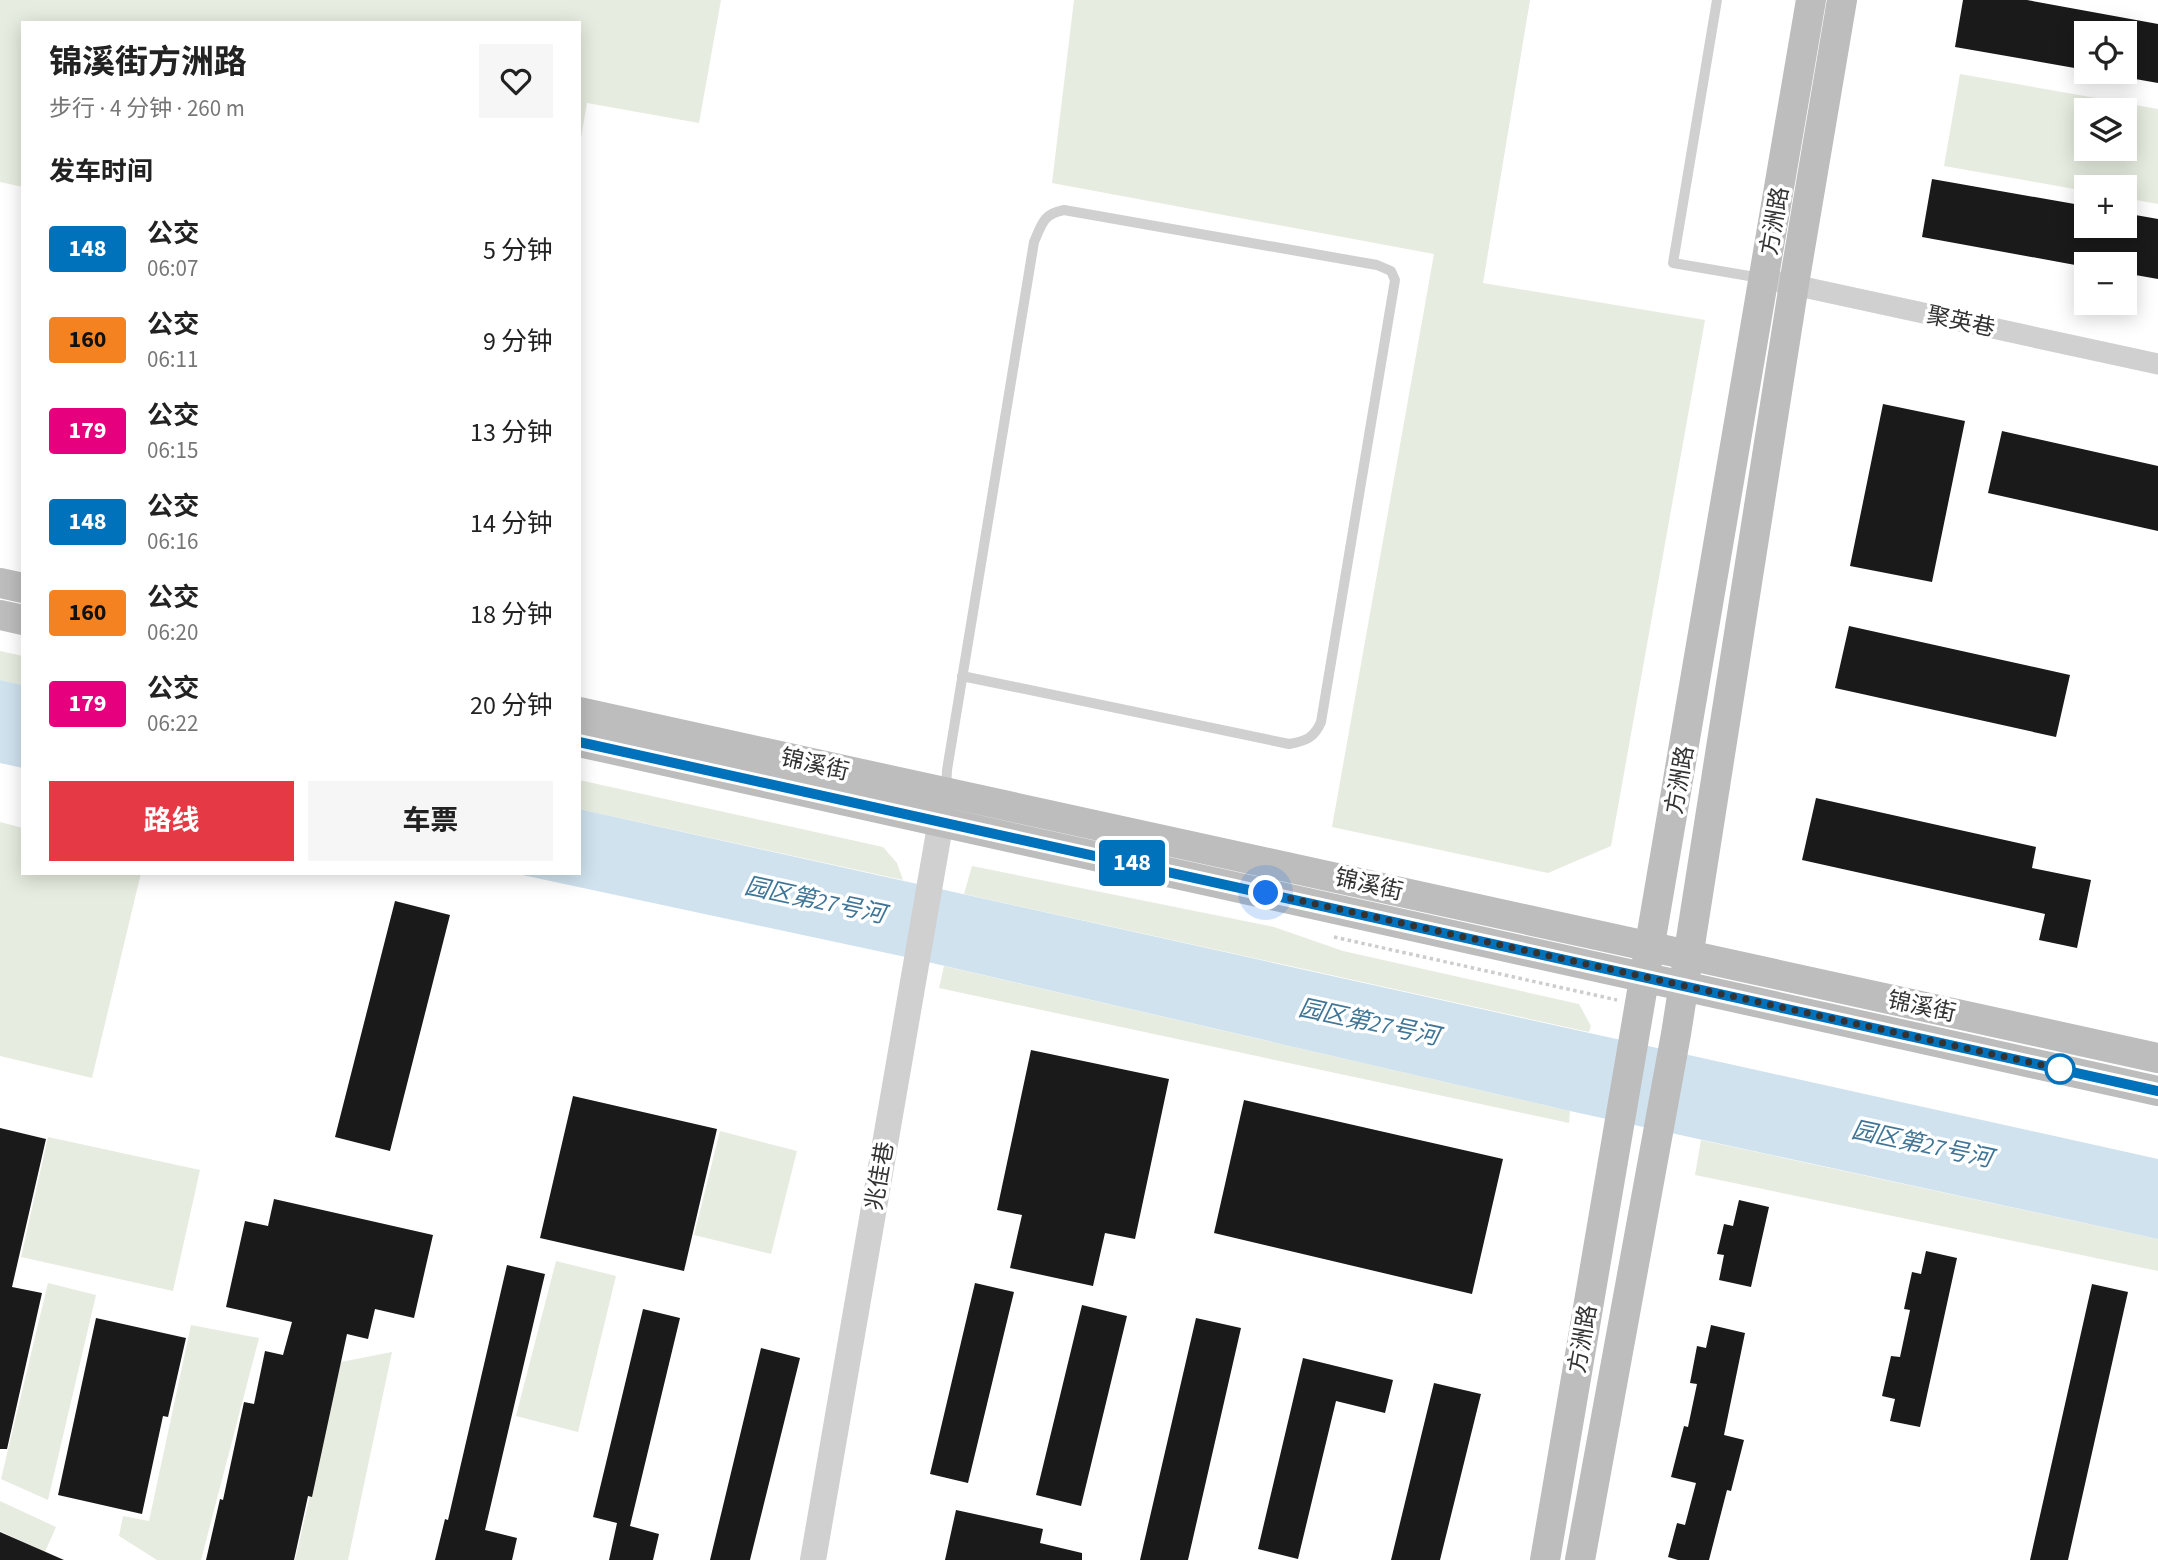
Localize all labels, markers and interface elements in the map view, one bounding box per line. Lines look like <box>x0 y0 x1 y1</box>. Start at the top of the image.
map controls <box>2074 21 2137 315</box>
button: locate <box>2074 21 2137 84</box>
text: 锦溪街方洲路 <box>49 39 247 86</box>
button: heart <box>479 44 553 118</box>
text: 步行 · 4 分钟 · 260 m <box>49 92 245 125</box>
button: layers <box>2074 98 2137 161</box>
text: 发车时间 <box>49 153 153 190</box>
button: + <box>2074 175 2137 238</box>
street label: 方洲路 <box>1752 184 1797 258</box>
text: 公交 <box>147 215 199 252</box>
text: 148 <box>68 231 107 266</box>
text: 5 分钟 <box>483 232 553 269</box>
text: 06:07 <box>147 252 198 285</box>
button: − <box>2074 252 2137 315</box>
street label: 聚英巷 <box>1924 298 1998 345</box>
text: 公交 <box>147 306 199 343</box>
text: 160 <box>68 322 107 357</box>
text: 9 分钟 <box>483 323 553 360</box>
text: 06:11 <box>147 343 198 376</box>
text: 公交 <box>147 397 199 434</box>
text: 179 <box>68 413 107 448</box>
text: 13 分钟 <box>470 414 553 451</box>
text: 06:15 <box>147 434 198 467</box>
text: 公交 <box>147 488 199 525</box>
text: 148 <box>68 504 107 539</box>
text: 14 分钟 <box>470 505 553 542</box>
text: 06:16 <box>147 525 198 558</box>
text: 公交 <box>147 579 199 616</box>
text: 160 <box>68 595 107 630</box>
text: 18 分钟 <box>470 596 553 633</box>
text: 06:20 <box>147 616 198 649</box>
text: 公交 <box>147 670 199 707</box>
text: 179 <box>68 686 107 721</box>
text: 20 分钟 <box>470 687 553 724</box>
text: 06:22 <box>147 707 198 740</box>
street label: 锦溪街 <box>778 741 852 788</box>
street label: 方洲路 <box>1657 743 1702 817</box>
button: 路线 <box>49 781 294 861</box>
button: 车票 <box>308 781 553 861</box>
line badge: 148 <box>1092 840 1172 886</box>
text: 148 <box>1113 845 1151 880</box>
street label: 锦溪街 <box>1332 861 1406 908</box>
water label: 园区第27号河 <box>741 869 892 933</box>
your location <box>1248 875 1283 910</box>
street label: 锦溪街 <box>1885 983 1959 1030</box>
water label: 园区第27号河 <box>1295 991 1446 1055</box>
unlabelled marker <box>2045 1054 2075 1084</box>
water label: 园区第27号河 <box>1848 1113 1999 1177</box>
street label: 兆佳巷 <box>857 1139 902 1213</box>
street label: 方洲路 <box>1560 1302 1605 1376</box>

